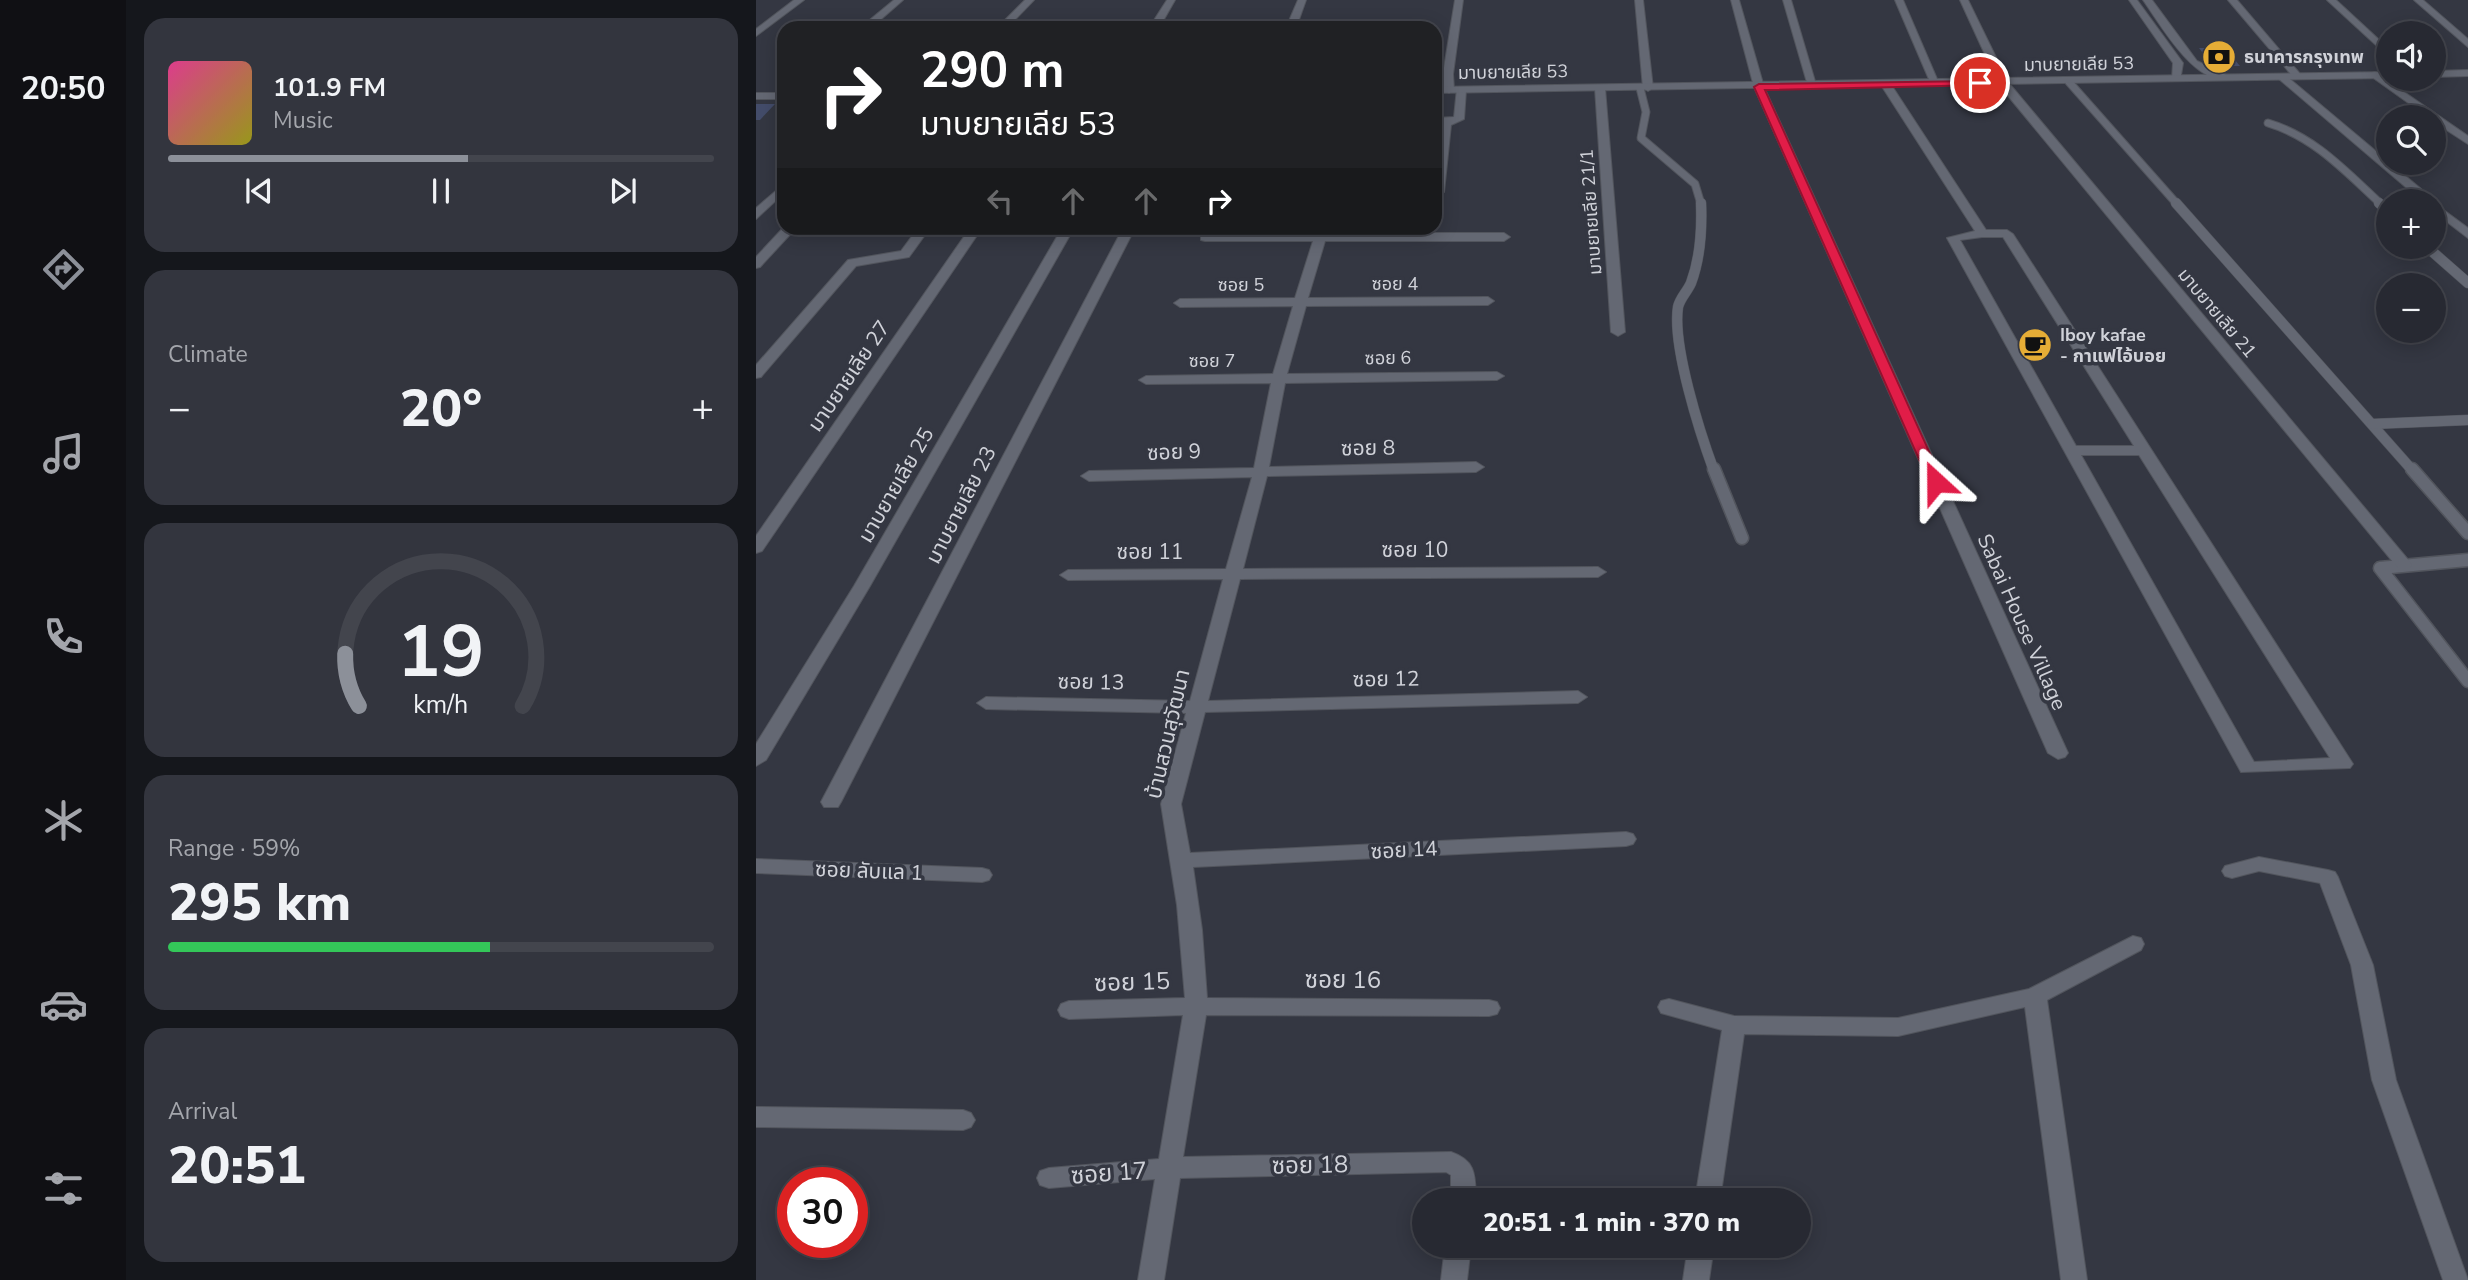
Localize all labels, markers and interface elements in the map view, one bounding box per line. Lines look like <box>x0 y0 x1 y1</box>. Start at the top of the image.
map controls <box>2376 21 2446 343</box>
button: sound <box>2376 21 2446 91</box>
text: 290 m <box>920 37 1064 104</box>
bank icon: ธนาคารกรุงเทพ <box>2200 38 2238 76</box>
place label: ธนาคารกรุงเทพ <box>2244 45 2364 69</box>
icon: right <box>805 49 896 140</box>
street label: มาบยายเลีย 53 <box>2024 51 2134 77</box>
pin <box>1950 53 2010 113</box>
street label: มาบยายเลีย 53 <box>1458 59 1568 85</box>
icon: arrive <box>1961 64 1999 102</box>
text: 20:50 <box>21 67 105 110</box>
text: 101.9 FM <box>273 70 386 105</box>
text: มาบยายเลีย 53 <box>920 103 1116 146</box>
text: Music <box>273 105 333 136</box>
button: search <box>2376 105 2446 175</box>
street label: มาบยายเลีย 21/1 <box>1575 148 1607 276</box>
icon: previous <box>240 172 278 210</box>
icon: pause <box>422 172 460 210</box>
icon: next <box>604 172 642 210</box>
icon: left <box>981 182 1019 220</box>
icon: ahead <box>1054 182 1092 220</box>
icon: ahead <box>1127 182 1165 220</box>
icon: right <box>1200 182 1238 220</box>
button: + <box>2376 189 2446 259</box>
icon: directions <box>39 245 88 294</box>
street label: มาบยายเลีย 21 <box>2172 263 2262 363</box>
street label: ซอย 4 <box>1372 272 1418 296</box>
street label: ซอย 5 <box>1218 273 1264 297</box>
button: − <box>2376 273 2446 343</box>
street label: มาบยายเลีย 27 <box>801 315 897 437</box>
place label: Iboy kafae - กาแฟไอ้บอย <box>2060 323 2166 368</box>
cafe icon: Iboy kafae - กาแฟไอ้บอย <box>2016 326 2054 364</box>
text: Climate <box>168 339 248 370</box>
street label: ซอย 6 <box>1365 346 1411 370</box>
street label: ซอย 7 <box>1189 349 1235 373</box>
text: 20° <box>400 373 482 444</box>
text: − <box>168 383 191 434</box>
text: + <box>691 383 714 434</box>
street label: มาบยายเลีย 25 <box>852 422 940 548</box>
icon: music <box>39 429 88 478</box>
street label: ซอย 8 <box>1341 434 1395 462</box>
street label: ซอย 9 <box>1146 437 1202 467</box>
street label: มาบยายเลีย 23 <box>919 441 1003 569</box>
position arrow <box>1899 445 1973 519</box>
street label: Sabai House Village <box>1971 529 2073 715</box>
street label: ซอย 10 <box>1382 536 1448 564</box>
street label: ซอย 11 <box>1117 538 1183 566</box>
text: 19 <box>397 602 485 702</box>
icon: phone <box>39 612 88 661</box>
street label: ซอย 12 <box>1352 664 1420 694</box>
street label: ซอย 13 <box>1057 667 1125 697</box>
street label: บ้านสวนสุวัฒนา <box>1140 667 1196 801</box>
text: km/h <box>413 688 469 722</box>
icon: climate <box>39 796 88 845</box>
text: Range · 59% <box>168 833 300 864</box>
street label: ซอย 14 <box>1370 834 1438 866</box>
street label: ซอย ลับแล 1 <box>815 855 923 887</box>
text: 295 km <box>168 867 351 938</box>
street label: ซอย 16 <box>1305 964 1381 996</box>
street label: ซอย 15 <box>1093 965 1171 999</box>
icon: car <box>39 980 88 1029</box>
text: Arrival <box>168 1096 237 1127</box>
text: 20:51 <box>168 1130 306 1201</box>
street label: ซอย 18 <box>1272 1148 1348 1182</box>
street label: ซอย 17 <box>1070 1154 1148 1192</box>
icon: filters <box>39 1164 88 1213</box>
speed limit sign: 30 <box>777 1167 868 1258</box>
text: 20:51 · 1 min · 370 m <box>1483 1205 1740 1240</box>

